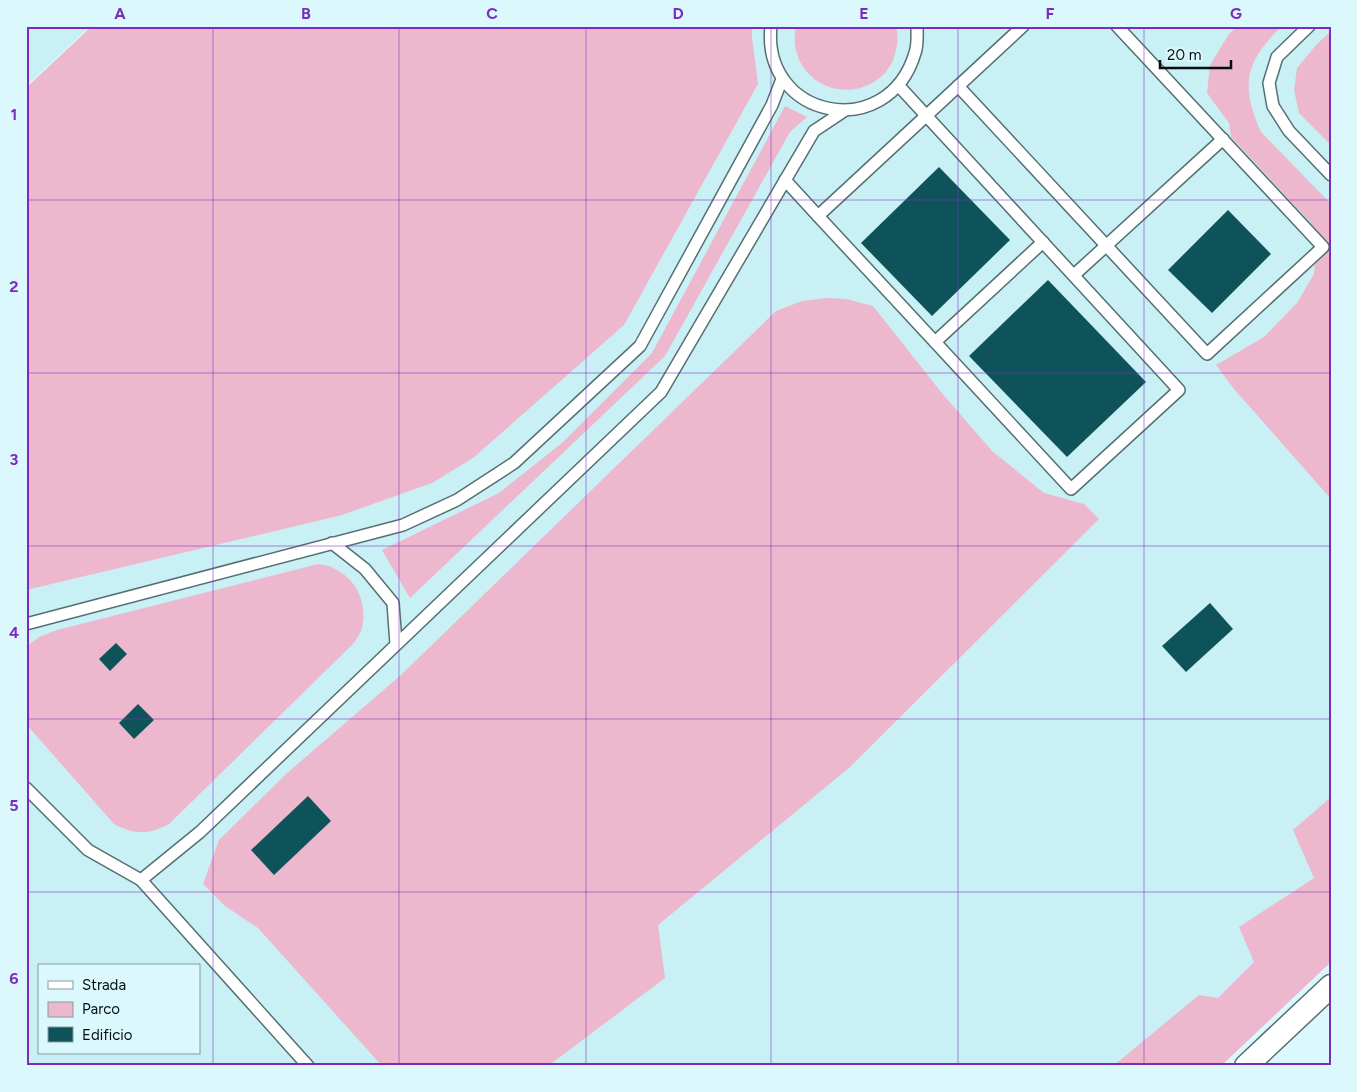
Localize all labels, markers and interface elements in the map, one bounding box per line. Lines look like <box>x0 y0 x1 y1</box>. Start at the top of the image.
text: A <box>114 4 126 23</box>
text: B <box>301 4 311 23</box>
text: C <box>486 4 498 23</box>
text: D <box>672 4 684 23</box>
text: E <box>859 4 869 23</box>
text: F <box>1046 4 1055 23</box>
text: G <box>1230 4 1242 23</box>
scale bar <box>1160 38 1231 70</box>
text: 20 m <box>1167 46 1201 64</box>
text: 1 <box>11 105 17 124</box>
text: 2 <box>9 277 19 296</box>
text: 3 <box>10 450 19 469</box>
text: 4 <box>9 623 19 642</box>
text: 5 <box>9 796 19 815</box>
legend <box>38 964 200 1054</box>
text: 6 <box>9 969 19 988</box>
text: Strada <box>82 976 126 994</box>
text: Parco <box>82 1000 120 1018</box>
text: Edificio <box>82 1026 133 1044</box>

